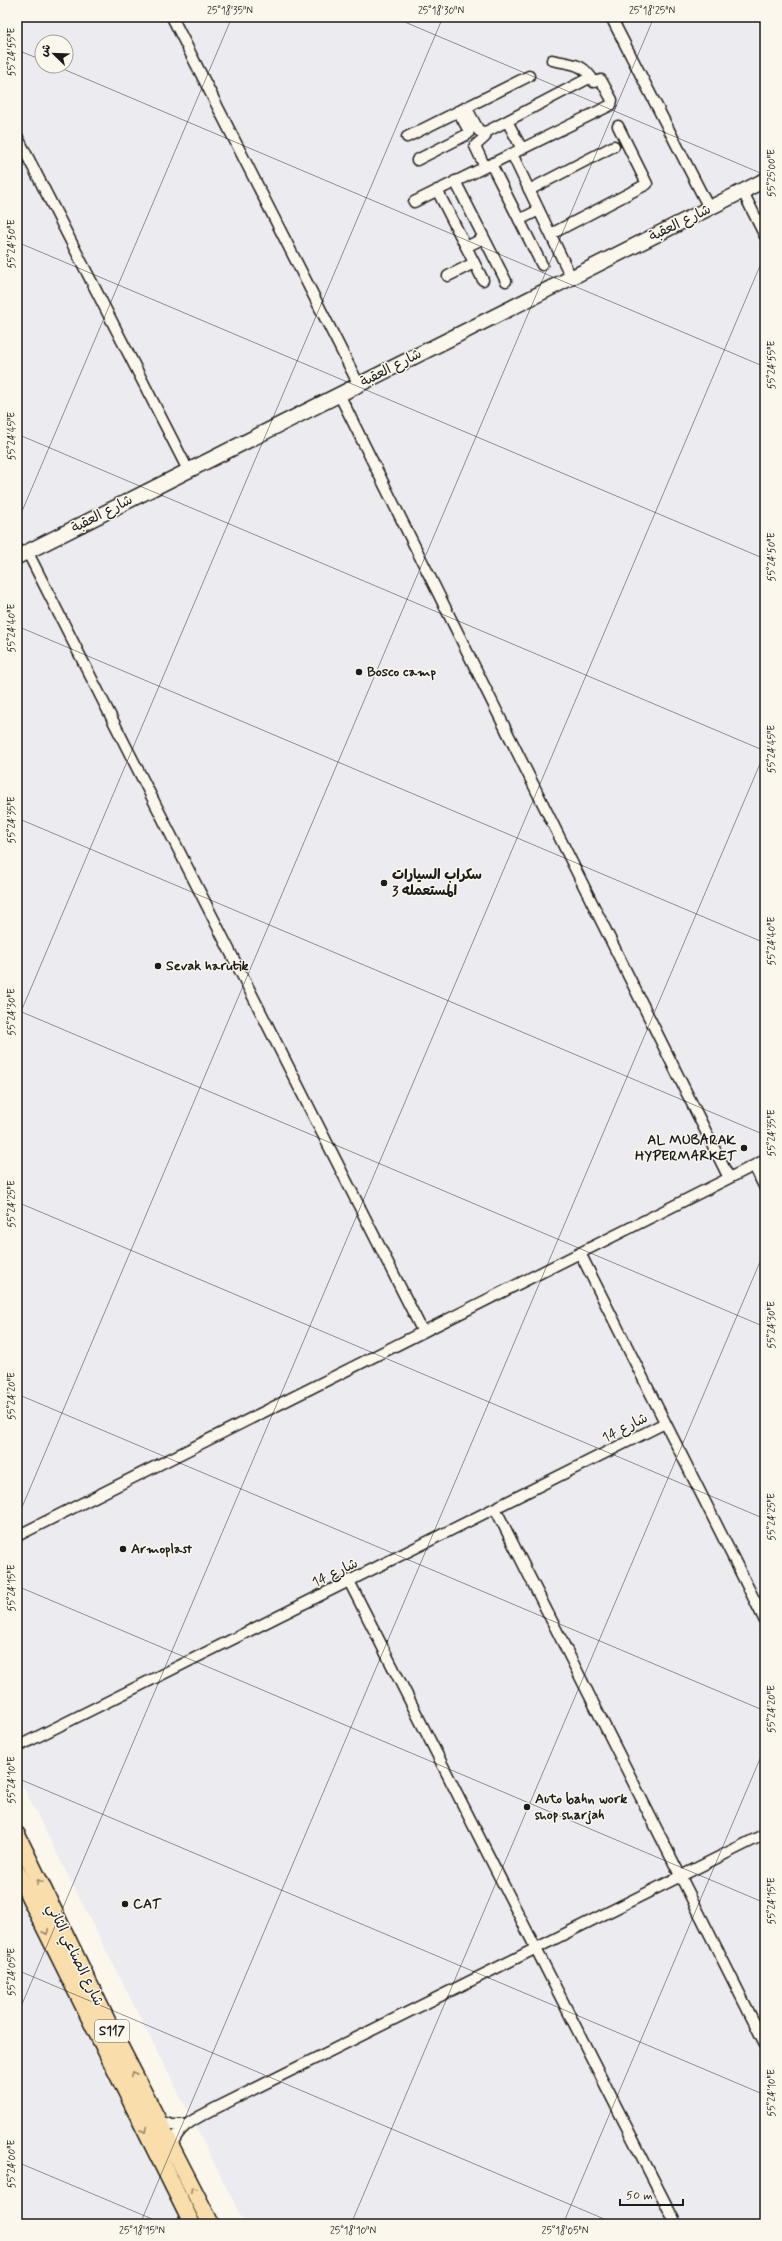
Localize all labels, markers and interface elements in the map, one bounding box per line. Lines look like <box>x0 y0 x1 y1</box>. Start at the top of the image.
text: 25°18'35"N <box>207 4 253 18</box>
text: 25°18'30"N <box>418 4 464 18</box>
text: 25°18'25"N <box>629 4 675 18</box>
text: 55°24'55"E <box>5 28 19 76</box>
north arrow <box>34 34 74 74</box>
text: ش <box>37 42 55 59</box>
text: 55°25'00"E <box>765 149 779 197</box>
street label: شارع العقبة <box>646 200 714 246</box>
text: 55°24'50"E <box>5 219 19 269</box>
text: 55°24'55"E <box>765 341 779 389</box>
street label: شارع العقبة <box>357 345 425 391</box>
text: 55°24'45"E <box>5 412 19 460</box>
street label: شارع العقبة <box>68 491 136 537</box>
text: 55°24'50"E <box>765 532 779 582</box>
text: 55°24'40"E <box>5 603 19 652</box>
place label: Bosco camp <box>367 663 436 681</box>
marker: Bosco camp <box>354 667 364 677</box>
text: 55°24'45"E <box>765 725 779 773</box>
text: 55°24'35"E <box>5 796 19 844</box>
place label: سكراب السيارات المستعمله 3 <box>392 866 482 900</box>
marker: سكراب السيارات المستعمله 3 <box>379 878 389 888</box>
text: 55°24'40"E <box>765 916 779 965</box>
place label: Sevak harutik <box>166 957 249 975</box>
marker: Sevak harutik <box>153 961 163 971</box>
text: 55°24'30"E <box>5 988 19 1036</box>
text: 55°24'35"E <box>765 1109 779 1157</box>
place label: AL MUBARAK HYPERMARKET <box>635 1131 737 1165</box>
marker: AL MUBARAK HYPERMARKET <box>739 1143 749 1153</box>
text: 55°24'25"E <box>5 1180 19 1228</box>
text: 55°24'30"E <box>765 1301 779 1349</box>
text: 55°24'20"E <box>5 1372 19 1420</box>
street label: شارع 14 <box>599 1409 651 1447</box>
text: 55°24'25"E <box>765 1493 779 1541</box>
place label: Armoplast <box>131 1540 192 1558</box>
marker: Armoplast <box>118 1544 128 1554</box>
street label: شارع 14 <box>309 1554 361 1592</box>
text: 55°24'15"E <box>5 1564 19 1612</box>
text: 55°24'20"E <box>765 1685 779 1733</box>
text: 55°24'10"E <box>5 1756 19 1804</box>
place label: Auto bahn work shop sharjah <box>534 1790 627 1825</box>
marker: Auto bahn work shop sharjah <box>522 1802 532 1812</box>
text: 55°24'15"E <box>765 1877 779 1925</box>
one-way arrow <box>36 1878 44 1886</box>
place label: CAT <box>133 1895 163 1913</box>
marker: CAT <box>120 1899 130 1909</box>
street label: شارع الصناعي الثاني <box>40 1901 108 2010</box>
one-way arrow <box>42 1928 49 1935</box>
text: 55°24'05"E <box>5 1948 19 1996</box>
road number: S117 <box>95 2020 129 2042</box>
text: 55°24'10"E <box>765 2069 779 2117</box>
one-way arrow <box>131 2070 139 2078</box>
one-way arrow <box>140 2125 147 2133</box>
text: 55°24'00"E <box>5 2140 19 2188</box>
scale bar <box>620 2181 683 2207</box>
one-way arrow <box>190 2186 198 2194</box>
text: 50 m <box>626 2188 653 2204</box>
text: 25°18'15"N <box>119 2224 165 2238</box>
text: 25°18'10"N <box>330 2224 376 2238</box>
text: 25°18'05"N <box>542 2224 589 2238</box>

